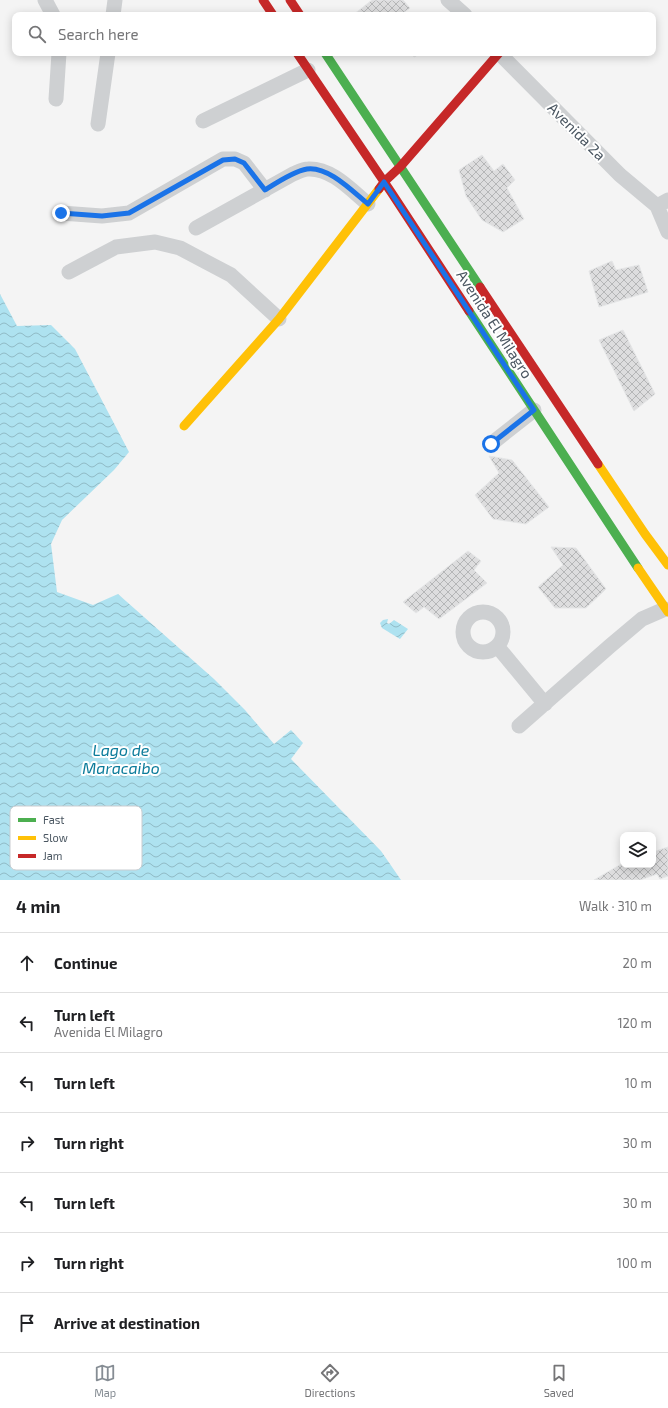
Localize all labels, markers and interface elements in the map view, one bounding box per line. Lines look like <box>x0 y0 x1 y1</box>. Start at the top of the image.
search box <box>12 12 656 56</box>
icon: search <box>26 23 48 45</box>
text: Search here <box>58 25 139 43</box>
street label: Avenida 2a <box>544 98 610 164</box>
route end <box>52 204 70 222</box>
street label: Avenida El Milagro <box>453 266 537 382</box>
route start <box>482 435 500 453</box>
water label: Lago de Maracaibo <box>82 740 160 777</box>
legend <box>10 806 142 870</box>
text: Fast <box>43 813 65 826</box>
text: Slow <box>43 831 68 844</box>
map controls <box>620 832 656 868</box>
button: layers <box>620 832 656 868</box>
text: Jam <box>43 849 62 862</box>
text: 4 min <box>16 896 60 916</box>
text: Walk · 310 m <box>579 898 652 914</box>
icon: ahead <box>16 952 38 974</box>
text: Continue <box>54 954 117 972</box>
text: 20 m <box>623 955 652 971</box>
text: Turn left <box>54 1006 115 1024</box>
icon: left <box>16 1012 38 1034</box>
text: 120 m <box>617 1015 652 1031</box>
text: Avenida El Milagro <box>54 1024 163 1040</box>
icon: left <box>16 1072 38 1094</box>
text: Turn left <box>54 1074 115 1092</box>
text: 10 m <box>625 1075 652 1091</box>
icon: right <box>16 1132 38 1154</box>
text: Turn right <box>54 1134 124 1152</box>
text: 30 m <box>623 1135 652 1151</box>
icon: left <box>16 1192 38 1214</box>
text: Turn left <box>54 1194 115 1212</box>
text: 30 m <box>623 1195 652 1211</box>
icon: right <box>16 1252 38 1274</box>
text: Turn right <box>54 1254 124 1272</box>
text: 100 m <box>617 1255 652 1271</box>
icon: arrive <box>16 1312 38 1334</box>
text: Arrive at destination <box>54 1314 200 1332</box>
tab: Map <box>94 1362 116 1399</box>
tab: Directions <box>305 1362 355 1399</box>
tab: Saved <box>544 1362 574 1399</box>

